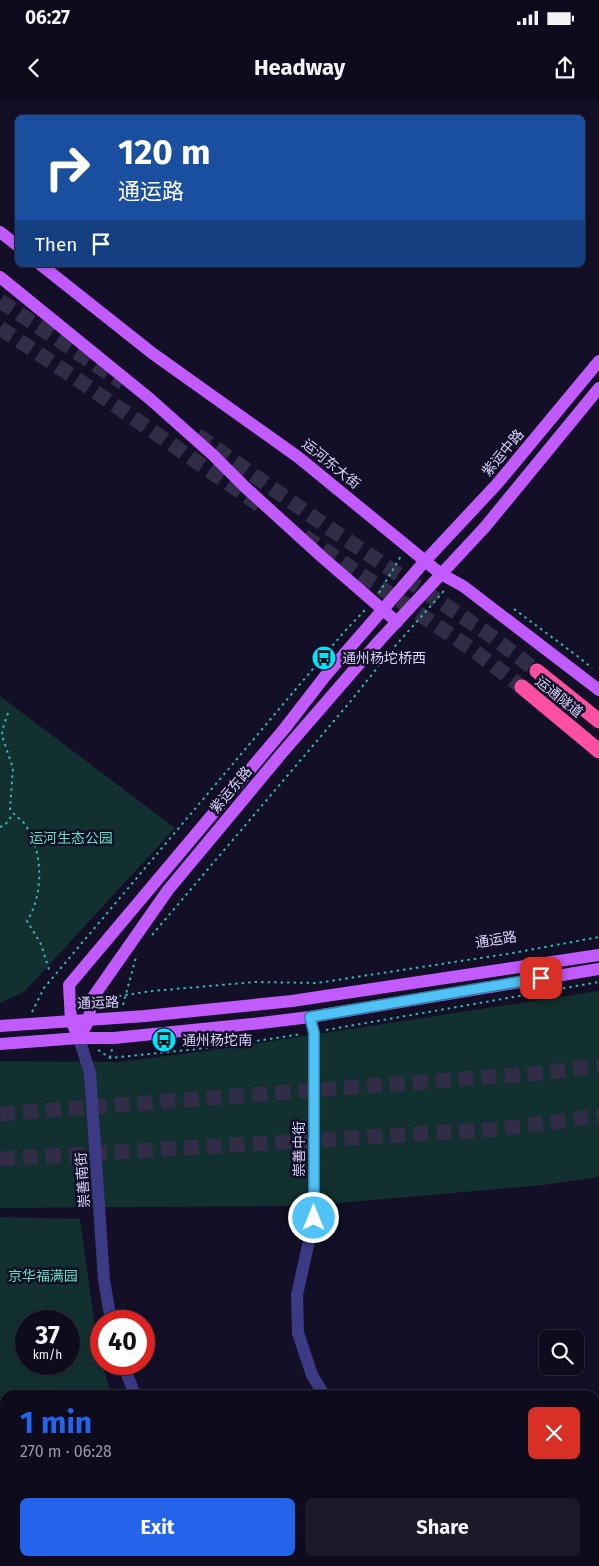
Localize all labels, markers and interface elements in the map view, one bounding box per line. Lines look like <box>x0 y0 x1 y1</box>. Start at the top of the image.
text: 06:27 <box>25 6 70 29</box>
icon: back <box>20 54 48 82</box>
text: Headway <box>254 54 345 81</box>
icon: share <box>551 54 579 82</box>
text: 120 m <box>118 131 211 173</box>
icon: right <box>35 135 100 200</box>
text: 通运路 <box>118 178 184 205</box>
icon: arrive <box>87 230 115 258</box>
text: Then <box>35 233 77 256</box>
street label: 紫运中路 <box>478 426 528 480</box>
street label: 运河东大街 <box>298 435 364 493</box>
bus stop icon: 通州杨坨桥西 <box>311 645 337 671</box>
place label: 通州杨坨桥西 <box>342 650 426 667</box>
street label: 运通隧道 <box>532 673 586 721</box>
street label: 紫运东路 <box>206 763 256 817</box>
park label: 运河生态公园 <box>29 830 113 847</box>
street label: 通运路 <box>474 928 518 952</box>
pin <box>520 957 562 999</box>
icon: arrive <box>527 964 555 992</box>
street label: 通运路 <box>77 994 119 1012</box>
bus stop icon: 通州杨坨南 <box>151 1027 177 1053</box>
place label: 通州杨坨南 <box>182 1032 252 1049</box>
street label: 崇善中街 <box>291 1121 308 1177</box>
street label: 崇善南街 <box>73 1151 93 1209</box>
position arrow <box>287 1191 339 1243</box>
park label: 京华福满园 <box>8 1268 78 1285</box>
speed limit sign: 40 <box>90 1310 155 1375</box>
text: 37 <box>35 1321 60 1351</box>
map controls <box>539 1330 584 1375</box>
button: search <box>539 1330 584 1375</box>
text: km/h <box>33 1348 62 1362</box>
text: 1 min <box>20 1405 92 1441</box>
button: close <box>528 1407 580 1459</box>
text: 270 m · 06:28 <box>20 1442 112 1461</box>
button: Exit <box>20 1498 295 1556</box>
button: Share <box>305 1498 580 1556</box>

